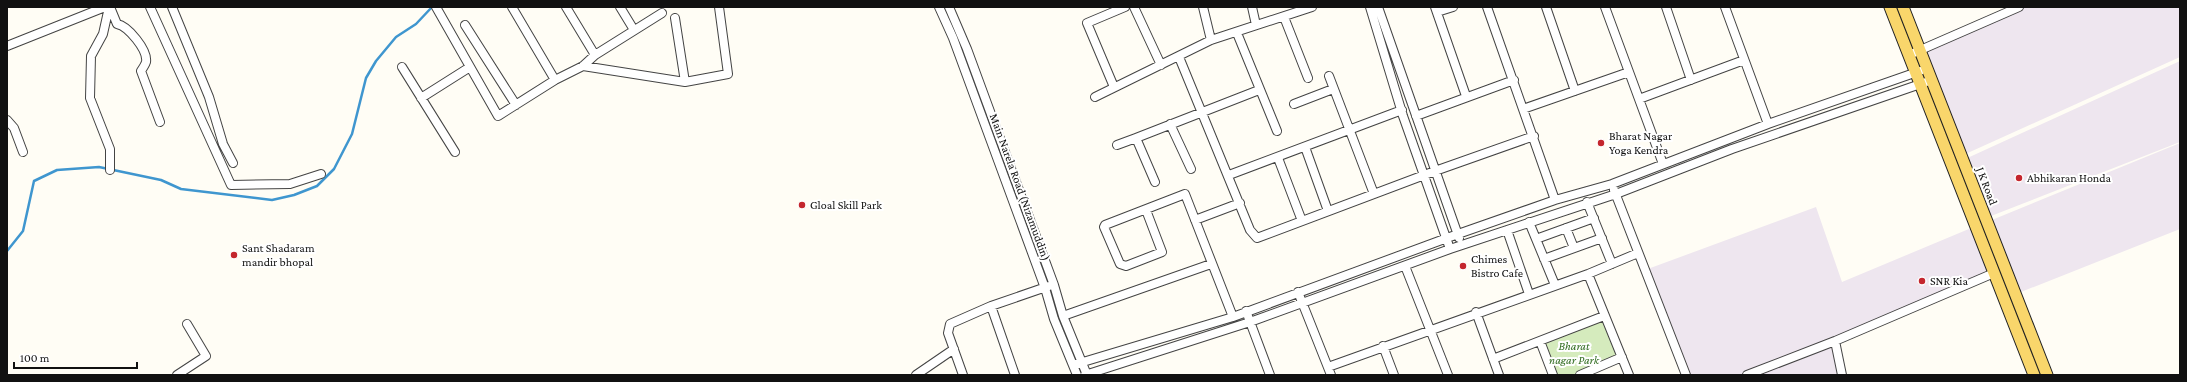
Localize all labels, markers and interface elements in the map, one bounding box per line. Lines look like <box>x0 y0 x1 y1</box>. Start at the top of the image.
street label: Main Narela Road (Nizamuddin) <box>987 111 1053 263</box>
place label: Bharat Nagar Yoga Kendra <box>1609 129 1673 157</box>
marker: Bharat Nagar Yoga Kendra <box>1596 138 1606 148</box>
street label: J K Road <box>1973 164 2001 208</box>
place label: Abhikaran Honda <box>2027 171 2112 185</box>
marker: Abhikaran Honda <box>2014 173 2024 183</box>
place label: Gloal Skill Park <box>810 198 882 212</box>
marker: Gloal Skill Park <box>797 200 807 210</box>
place label: Sant Shadaram mandir bhopal <box>242 241 315 269</box>
marker: Sant Shadaram mandir bhopal <box>229 250 239 260</box>
place label: Chimes Bistro Cafe <box>1471 252 1523 280</box>
marker: Chimes Bistro Cafe <box>1458 261 1468 271</box>
place label: SNR Kia <box>1930 274 1968 288</box>
marker: SNR Kia <box>1917 276 1927 286</box>
park label: Bharat nagar Park <box>1549 339 1600 367</box>
scale bar <box>14 344 137 370</box>
text: 100 m <box>20 351 50 365</box>

